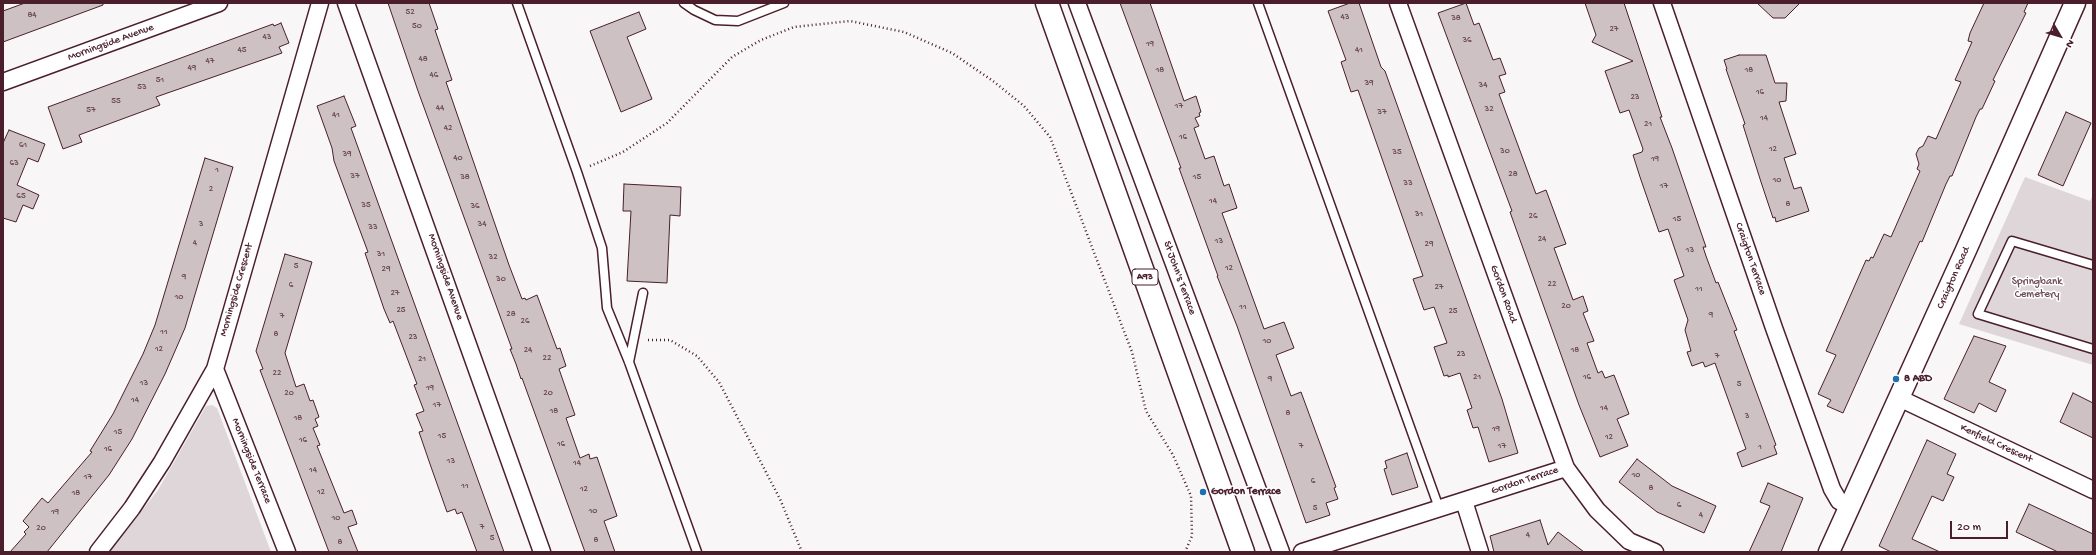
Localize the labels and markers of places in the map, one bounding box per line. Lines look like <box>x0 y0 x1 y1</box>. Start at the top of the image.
place label: 8 ABD <box>1904 372 1932 386</box>
marker: 8 ABD <box>1891 374 1901 384</box>
place label: Gordon Terrace <box>1211 485 1281 499</box>
marker: Gordon Terrace <box>1198 487 1208 497</box>

